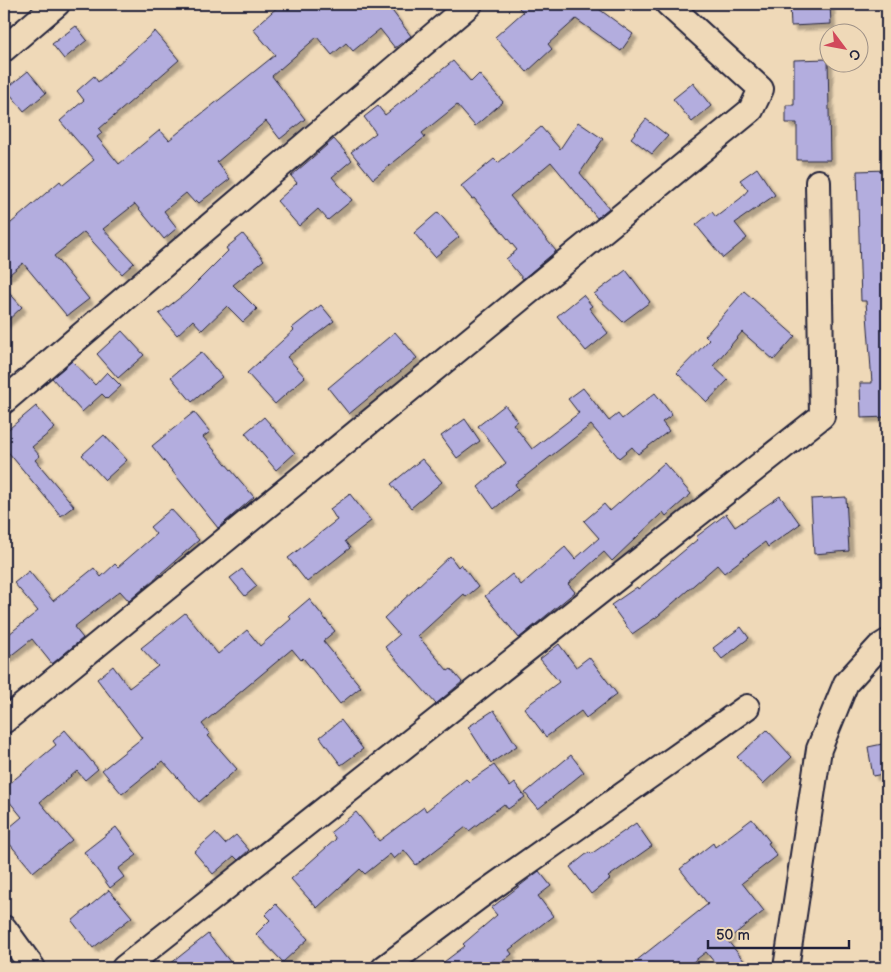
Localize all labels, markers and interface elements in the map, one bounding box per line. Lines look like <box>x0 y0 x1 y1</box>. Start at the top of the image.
north arrow <box>818 22 868 72</box>
text: С <box>845 46 864 63</box>
scale bar <box>708 917 850 949</box>
text: 50 m <box>716 926 750 945</box>

